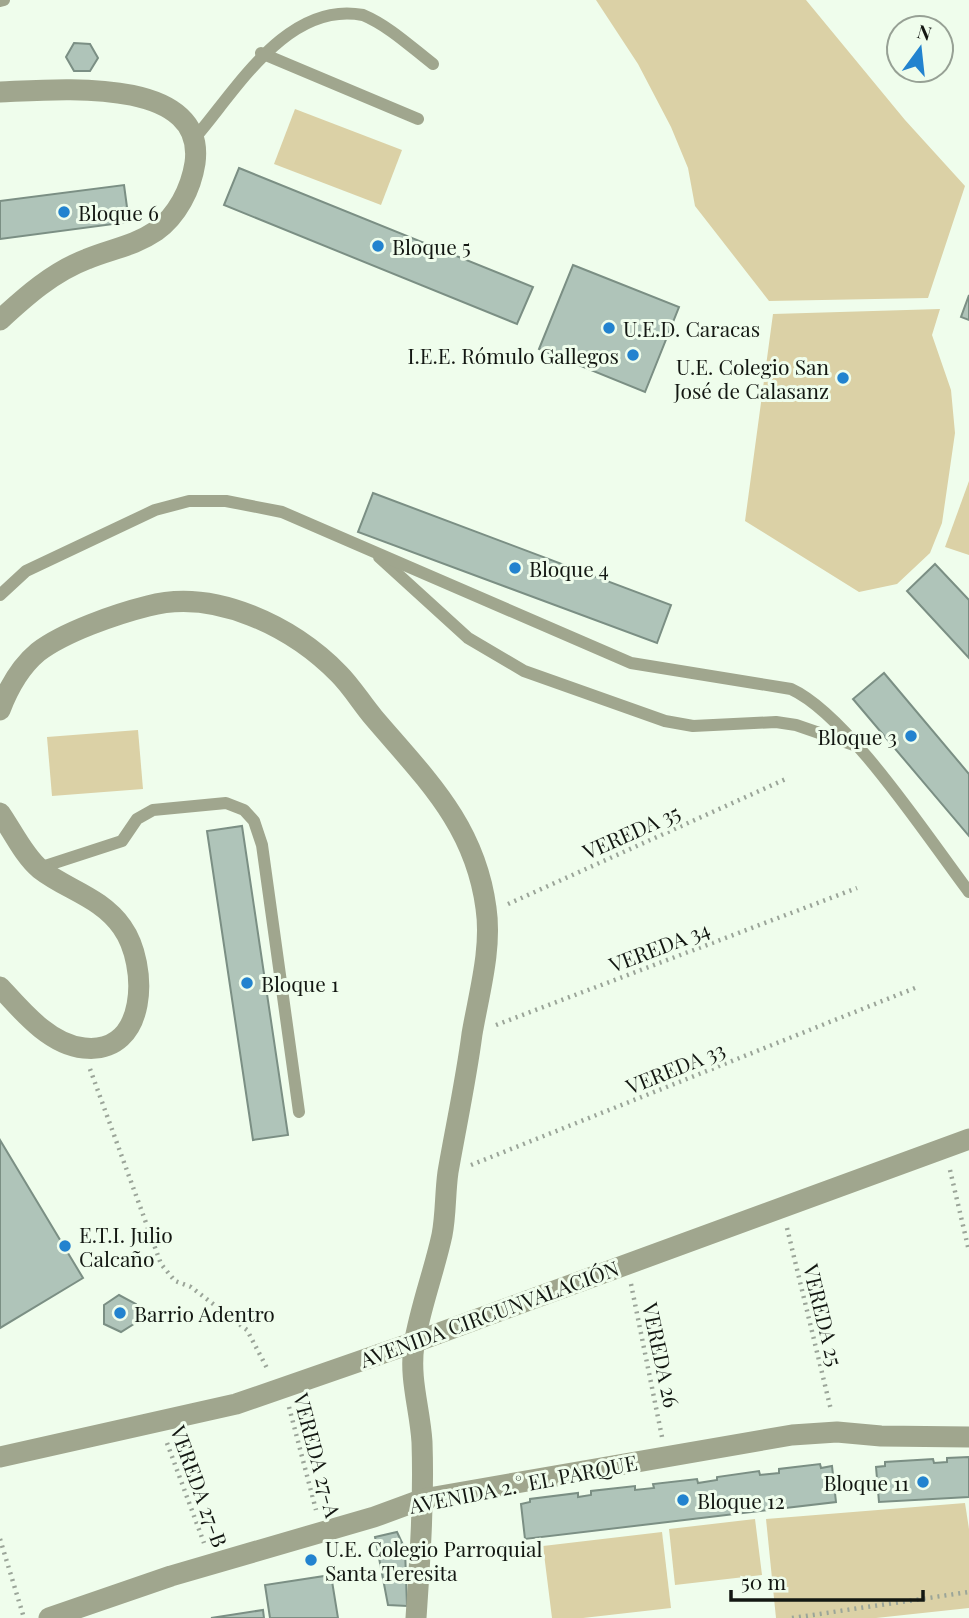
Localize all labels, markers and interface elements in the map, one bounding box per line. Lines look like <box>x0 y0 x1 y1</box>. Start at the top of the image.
north arrow <box>885 14 955 84</box>
text: N <box>915 17 935 46</box>
place label: Bloque 6 <box>78 198 159 226</box>
marker: Bloque 6 <box>56 204 72 220</box>
place label: Bloque 5 <box>392 232 471 260</box>
marker: Bloque 5 <box>370 238 386 254</box>
place label: U.E.D. Caracas <box>623 314 760 342</box>
marker: U.E.D. Caracas <box>601 320 617 336</box>
place label: I.E.E. Rómulo Gallegos <box>407 341 619 369</box>
marker: I.E.E. Rómulo Gallegos <box>625 347 641 363</box>
place label: U.E. Colegio San José de Calasanz <box>673 352 829 404</box>
marker: U.E. Colegio San José de Calasanz <box>835 370 851 386</box>
place label: Bloque 4 <box>529 554 609 582</box>
marker: Bloque 4 <box>507 560 523 576</box>
place label: Bloque 3 <box>817 722 897 750</box>
marker: Bloque 3 <box>903 728 919 744</box>
street label: VEREDA 35 <box>577 797 684 865</box>
street label: VEREDA 34 <box>604 914 713 978</box>
place label: Bloque 1 <box>261 969 339 997</box>
marker: Bloque 1 <box>239 975 255 991</box>
street label: VEREDA 33 <box>620 1034 729 1100</box>
place label: E.T.I. Julio Calcaño <box>79 1220 173 1272</box>
marker: E.T.I. Julio Calcaño <box>57 1238 73 1254</box>
street label: AVENIDA CIRCUNVALACIÓN <box>355 1253 623 1373</box>
street label: VEREDA 25 <box>798 1260 850 1369</box>
place label: Barrio Adentro <box>134 1299 275 1327</box>
street label: VEREDA 26 <box>637 1299 687 1410</box>
marker: Barrio Adentro <box>112 1305 128 1321</box>
street label: VEREDA 27-A <box>288 1389 348 1521</box>
street label: VEREDA 27-B <box>165 1420 235 1551</box>
street label: AVENIDA 2.° EL PARQUE <box>406 1447 639 1519</box>
place label: Bloque 11 <box>823 1468 909 1496</box>
marker: Bloque 11 <box>915 1474 931 1490</box>
place label: Bloque 12 <box>697 1486 785 1514</box>
marker: Bloque 12 <box>675 1492 691 1508</box>
place label: U.E. Colegio Parroquial Santa Teresita <box>325 1534 543 1586</box>
marker: U.E. Colegio Parroquial Santa Teresita <box>303 1552 319 1568</box>
scale bar <box>731 1558 923 1602</box>
text: 50 m <box>741 1567 787 1595</box>

